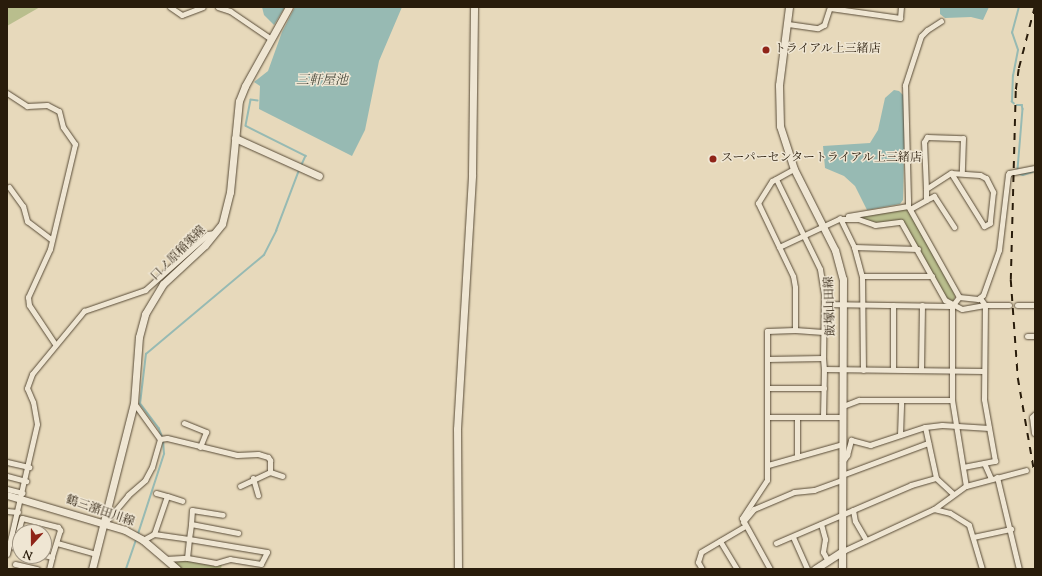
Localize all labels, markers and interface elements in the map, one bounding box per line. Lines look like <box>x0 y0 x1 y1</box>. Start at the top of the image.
place label: トライアル上三緒店 <box>774 43 882 57</box>
marker: トライアル上三緒店 <box>761 45 771 55</box>
water label: 三軒屋池 <box>296 73 348 89</box>
place label: スーパーセンタートライアル上三緒店 <box>721 152 924 166</box>
marker: スーパーセンタートライアル上三緒店 <box>708 154 718 164</box>
street label: 口ノ原稲築線 <box>148 223 210 285</box>
street label: 飯塚山田線 <box>823 276 839 336</box>
street label: 鶴三潴田川線 <box>64 493 136 531</box>
north arrow <box>12 524 52 564</box>
text: N <box>21 545 35 563</box>

